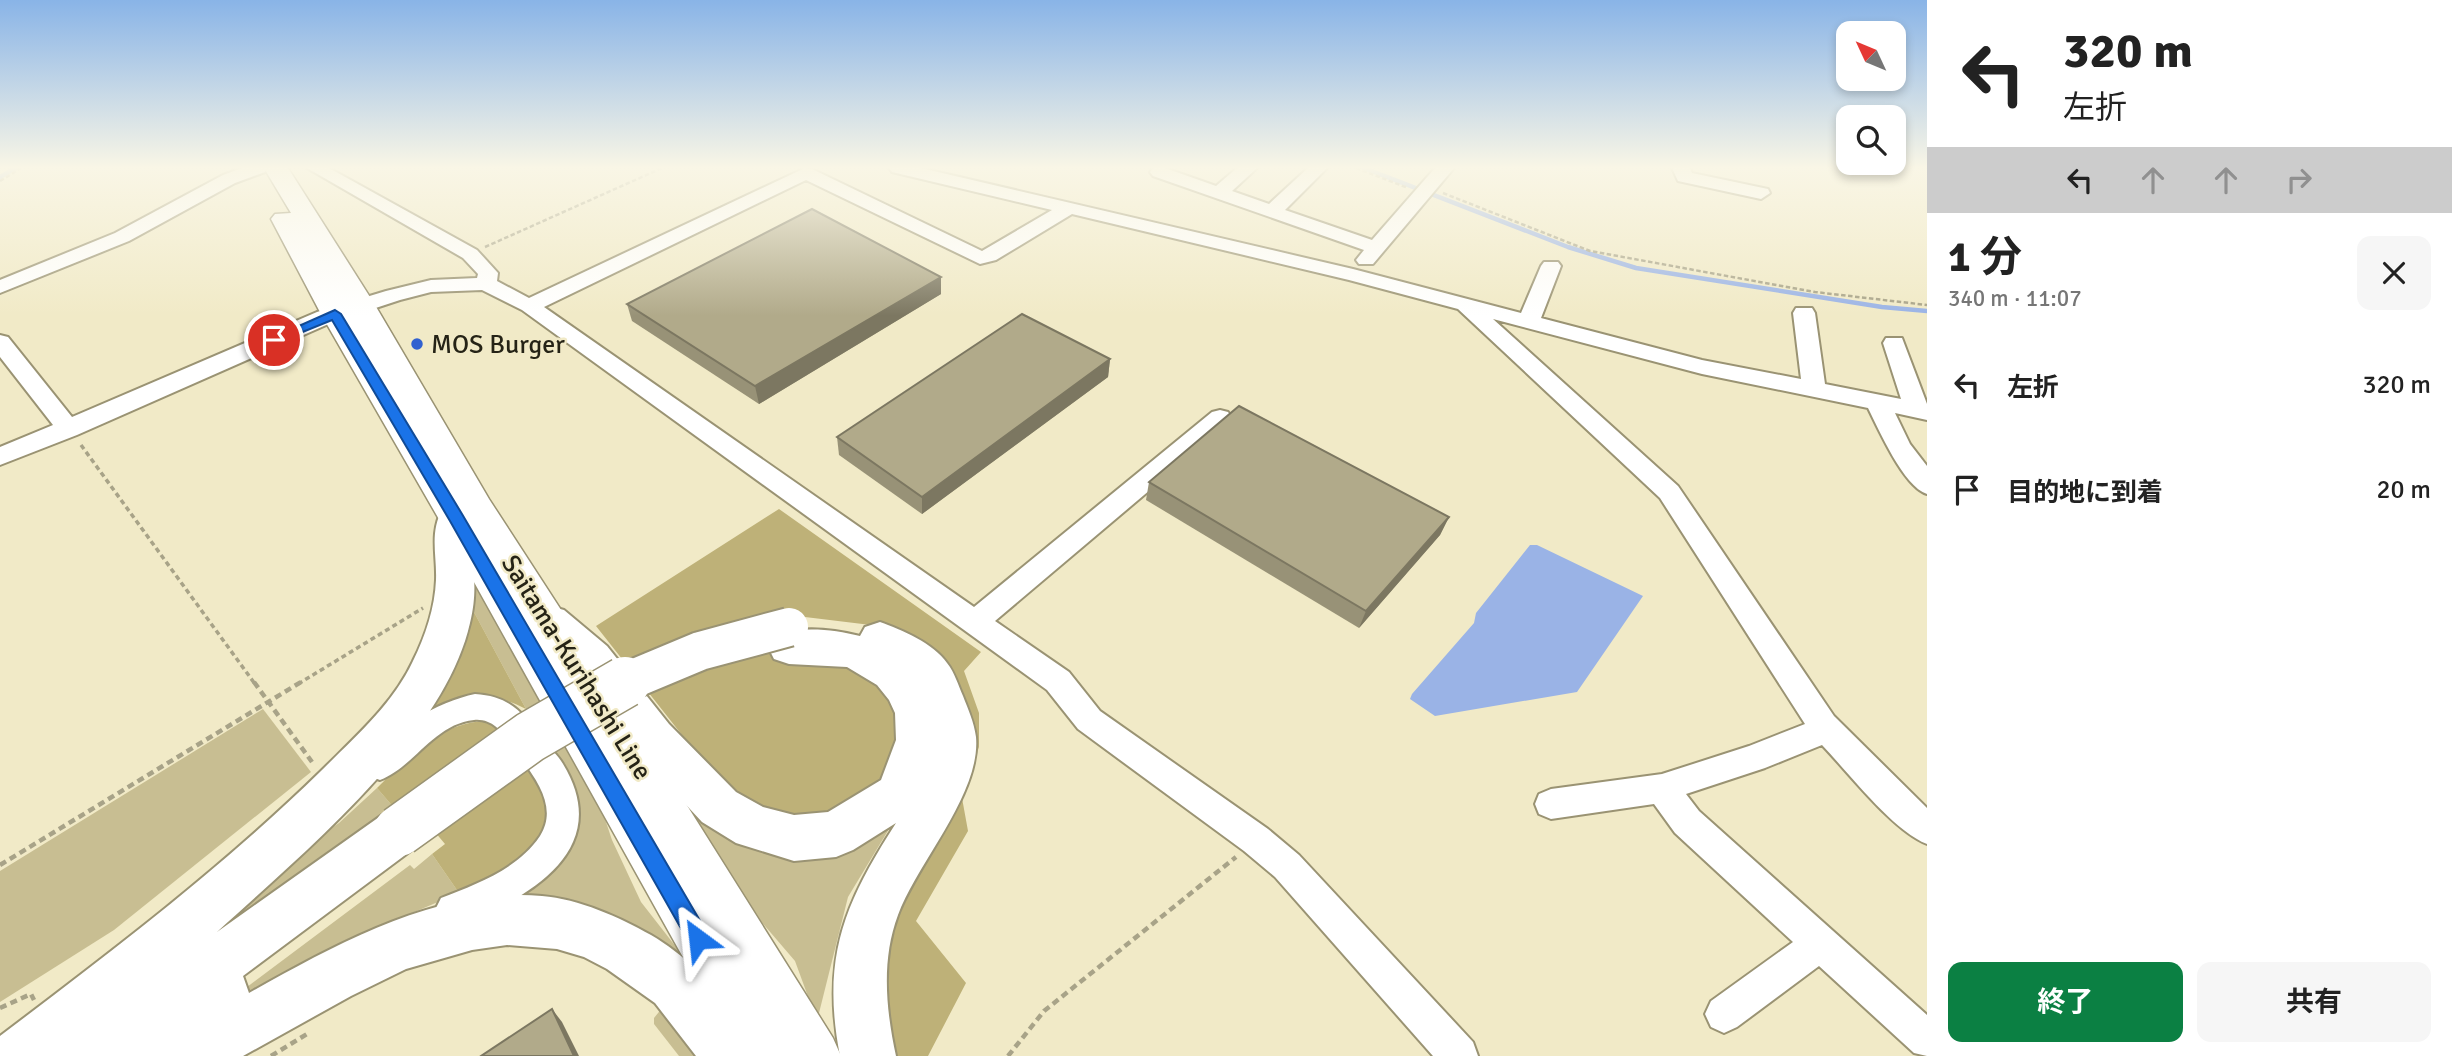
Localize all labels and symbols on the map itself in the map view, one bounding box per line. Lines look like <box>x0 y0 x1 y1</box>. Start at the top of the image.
north arrow <box>1836 21 1906 91</box>
pin <box>244 310 304 370</box>
place label: MOS Burger <box>431 329 565 361</box>
marker: MOS Burger <box>409 336 425 352</box>
street label: Saitama-Kurihashi Line <box>494 549 658 786</box>
position arrow <box>661 902 735 976</box>

